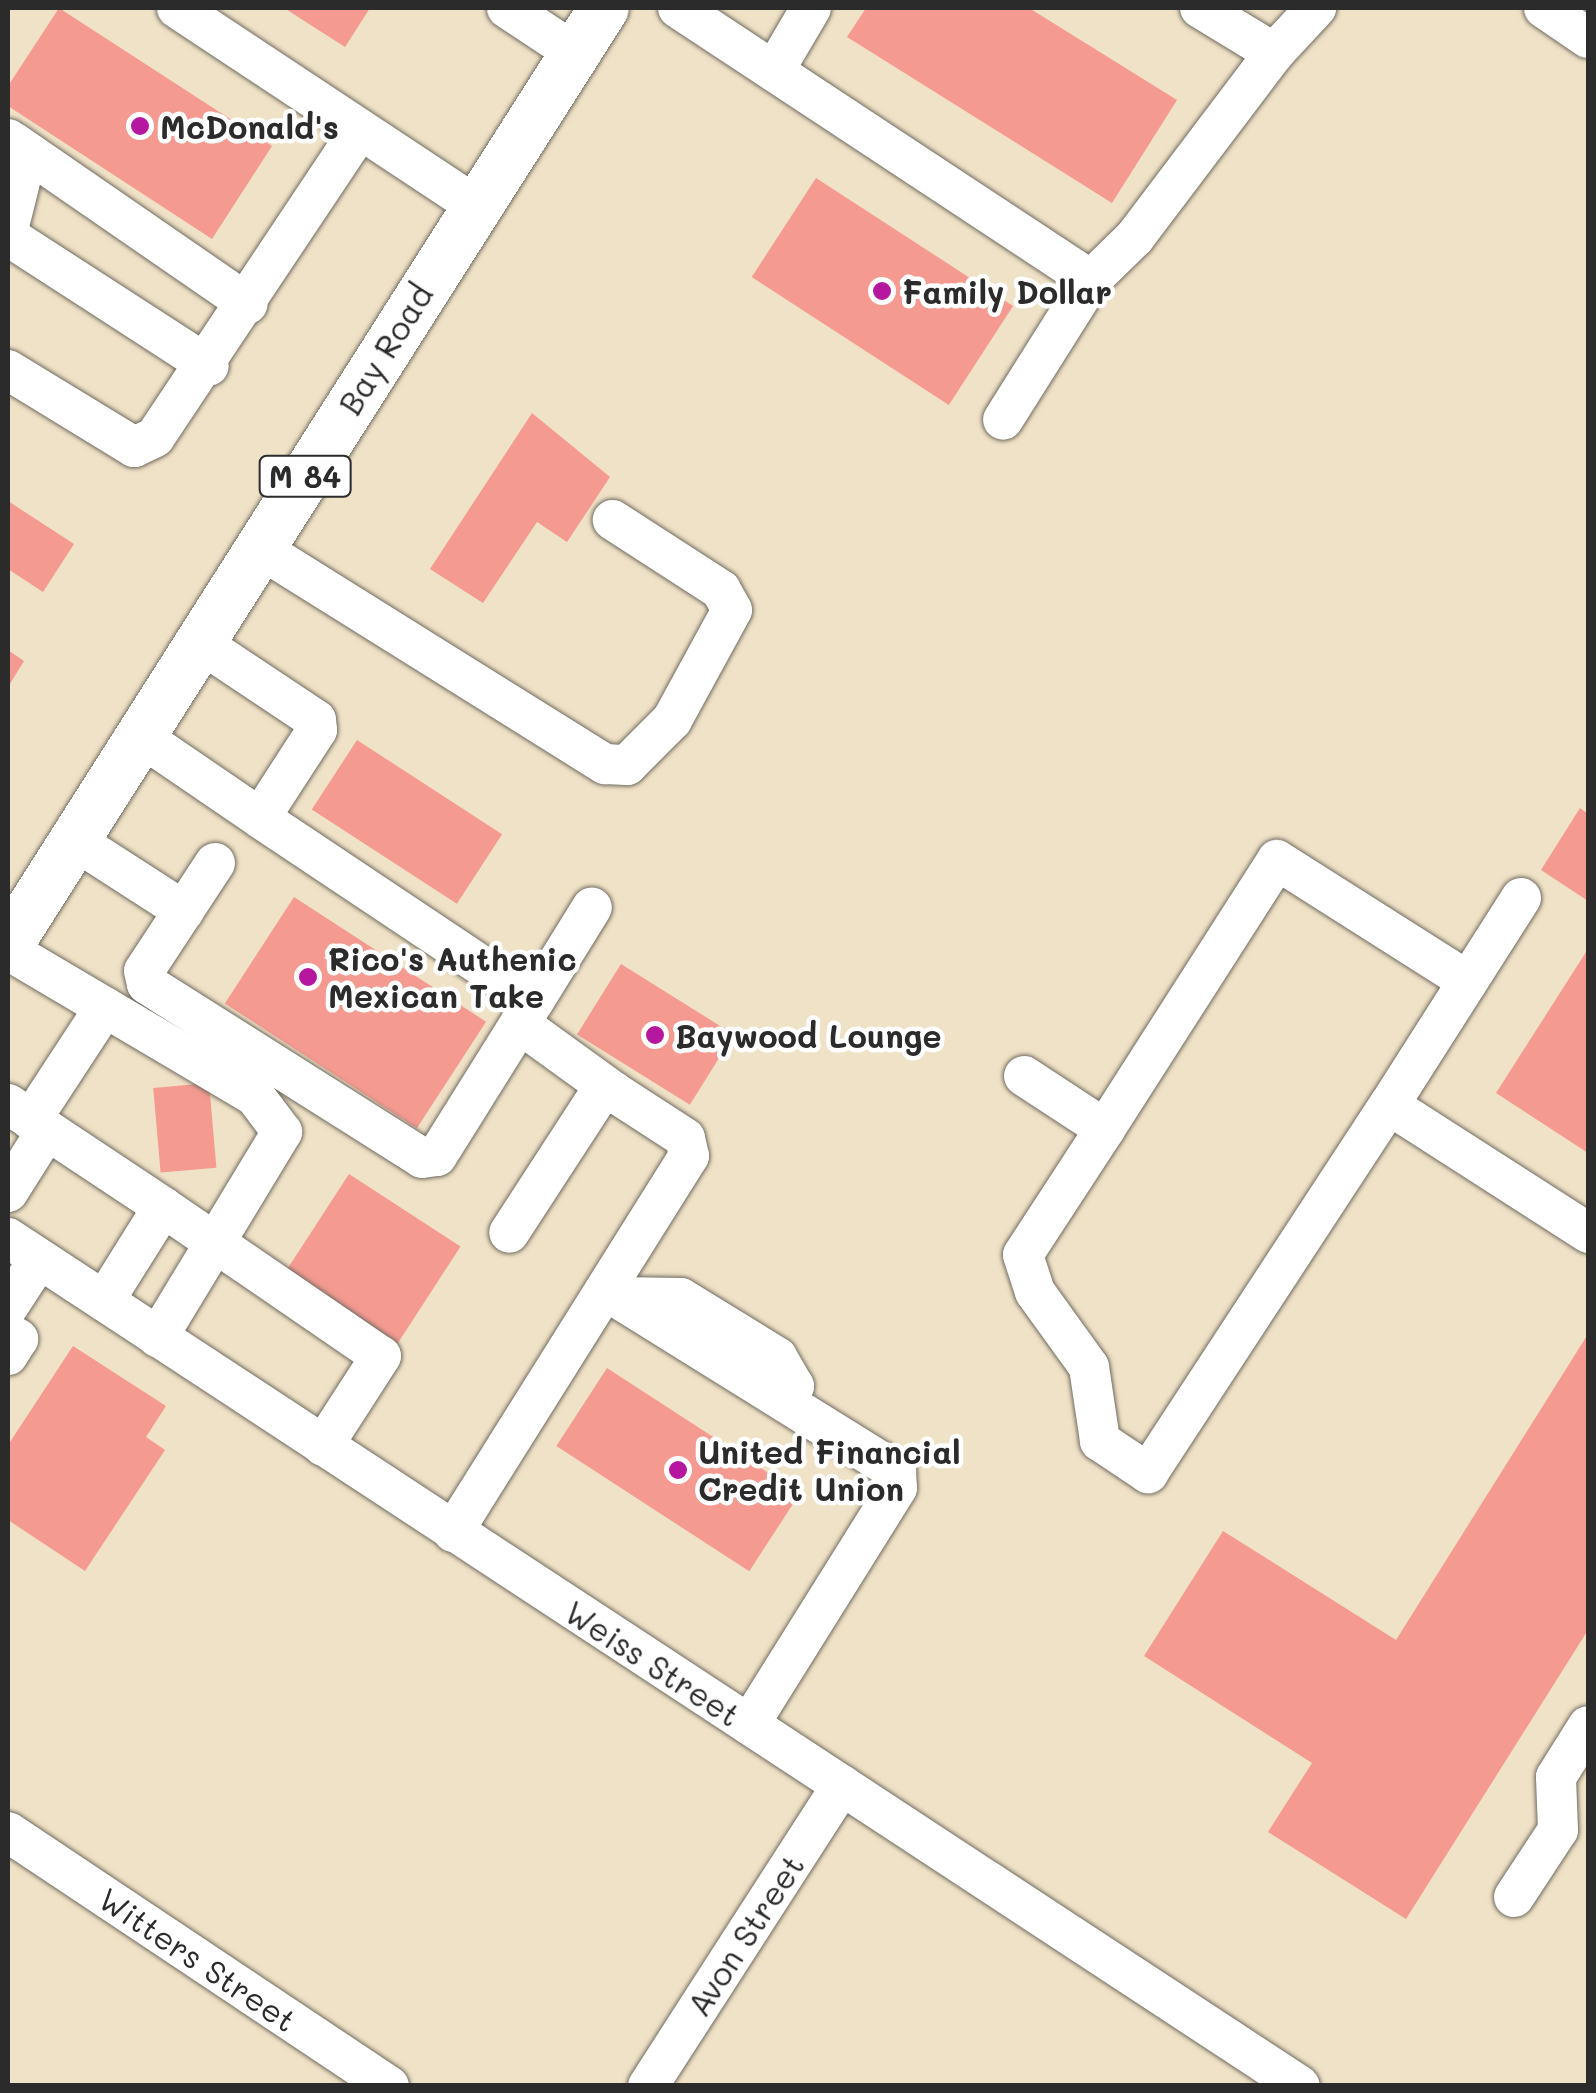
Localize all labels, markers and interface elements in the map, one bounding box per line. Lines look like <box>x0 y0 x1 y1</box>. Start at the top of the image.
place label: McDonald's <box>160 107 339 145</box>
marker: McDonald's <box>129 115 151 137</box>
place label: Family Dollar <box>902 272 1112 310</box>
street label: Bay Road <box>330 277 440 421</box>
marker: Family Dollar <box>871 280 893 302</box>
road number: M 84 <box>258 451 352 501</box>
place label: Rico's Authenic Mexican Take <box>328 940 577 1015</box>
marker: Rico's Authenic Mexican Take <box>297 966 319 988</box>
place label: Baywood Lounge <box>675 1016 942 1054</box>
marker: Baywood Lounge <box>644 1024 666 1046</box>
place label: United Financial Credit Union <box>698 1433 961 1508</box>
marker: United Financial Credit Union <box>667 1459 689 1481</box>
street label: Weiss Street <box>558 1592 748 1734</box>
street label: Avon Street <box>679 1847 811 2023</box>
street label: Witters Street <box>92 1879 304 2039</box>

